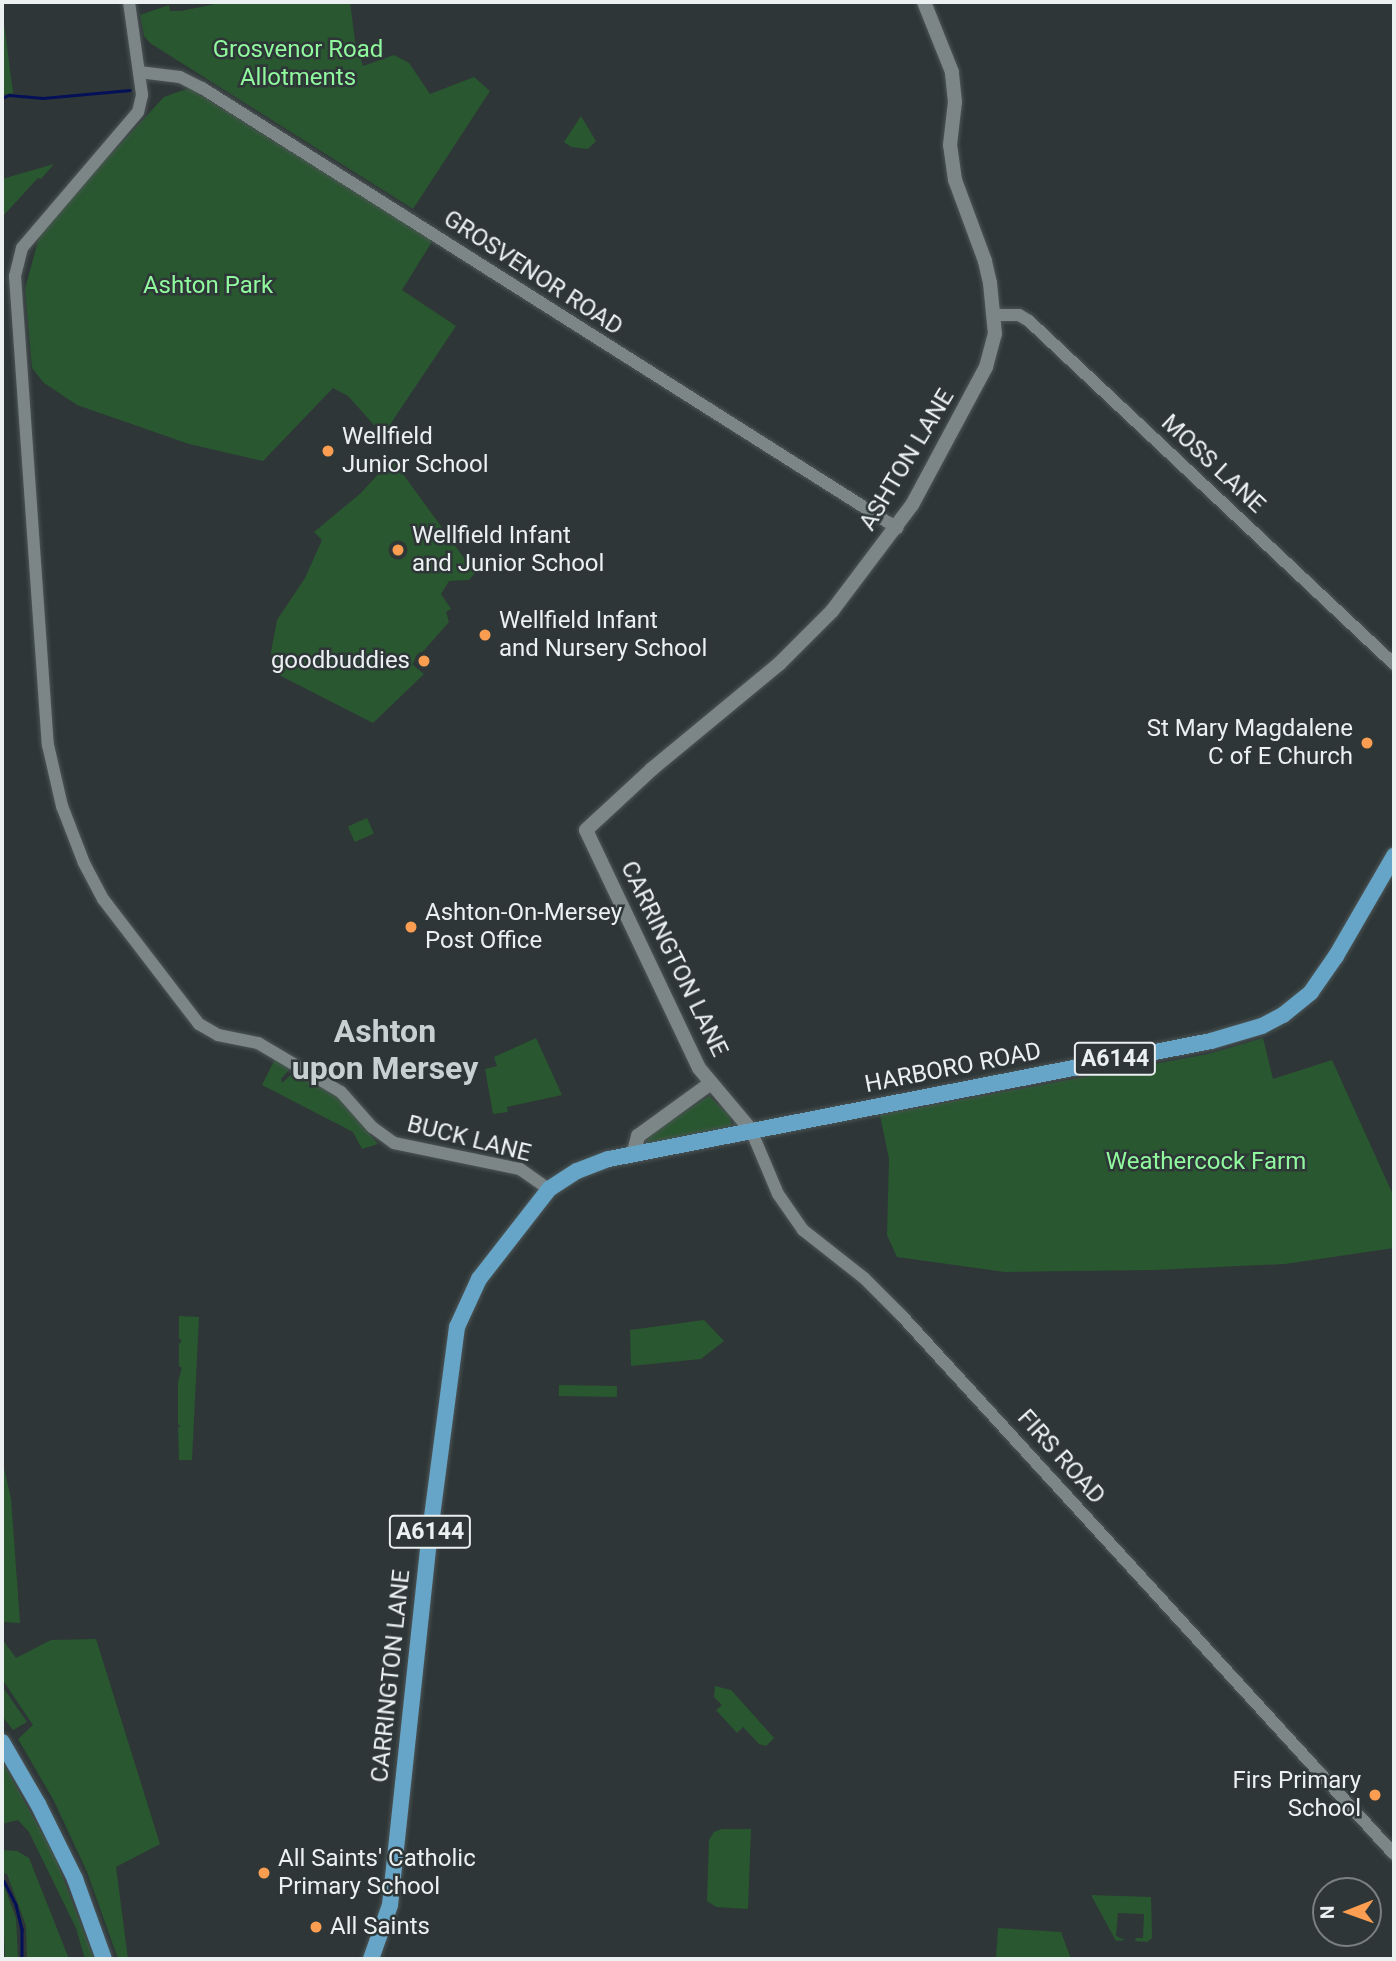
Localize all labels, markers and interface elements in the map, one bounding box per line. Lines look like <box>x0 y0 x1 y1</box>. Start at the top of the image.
park label: Grosvenor Road Allotments <box>213 36 383 92</box>
street label: GROSVENOR ROAD <box>438 204 628 342</box>
park label: Ashton Park <box>143 272 273 300</box>
street label: ASHTON LANE <box>853 384 961 536</box>
street label: MOSS LANE <box>1155 409 1271 519</box>
place label: Wellfield Junior School <box>342 423 489 479</box>
marker: Wellfield Junior School <box>320 443 336 459</box>
place label: Wellfield Infant and Junior School <box>412 522 604 578</box>
marker: Wellfield Infant and Junior School <box>390 542 406 558</box>
place label: Wellfield Infant and Nursery School <box>499 607 707 663</box>
marker: Wellfield Infant and Nursery School <box>477 627 493 643</box>
place label: goodbuddies <box>271 647 410 675</box>
marker: goodbuddies <box>416 653 432 669</box>
place label: St Mary Magdalene C of E Church <box>1147 715 1353 771</box>
marker: St Mary Magdalene C of E Church <box>1359 735 1375 751</box>
street label: CARRINGTON LANE <box>614 857 734 1061</box>
place label: Ashton-On-Mersey Post Office <box>425 899 622 955</box>
marker: Ashton-On-Mersey Post Office <box>403 919 419 935</box>
district label: Ashton upon Mersey <box>292 1013 478 1088</box>
street label: HARBORO ROAD <box>862 1037 1044 1099</box>
road number: A6144 <box>1073 1040 1157 1078</box>
street label: BUCK LANE <box>404 1110 534 1168</box>
park label: Weathercock Farm <box>1106 1148 1306 1176</box>
street label: FIRS ROAD <box>1011 1404 1111 1510</box>
road number: A6144 <box>388 1512 472 1552</box>
street label: CARRINGTON LANE <box>365 1568 417 1784</box>
place label: Firs Primary School <box>1233 1767 1361 1823</box>
marker: Firs Primary School <box>1367 1787 1383 1803</box>
place label: All Saints' Catholic Primary School <box>278 1845 476 1901</box>
marker: All Saints' Catholic Primary School <box>256 1865 272 1881</box>
north arrow <box>1312 1877 1382 1947</box>
text: N <box>1316 1905 1339 1919</box>
place label: All Saints <box>330 1913 430 1941</box>
marker: All Saints <box>308 1919 324 1935</box>

